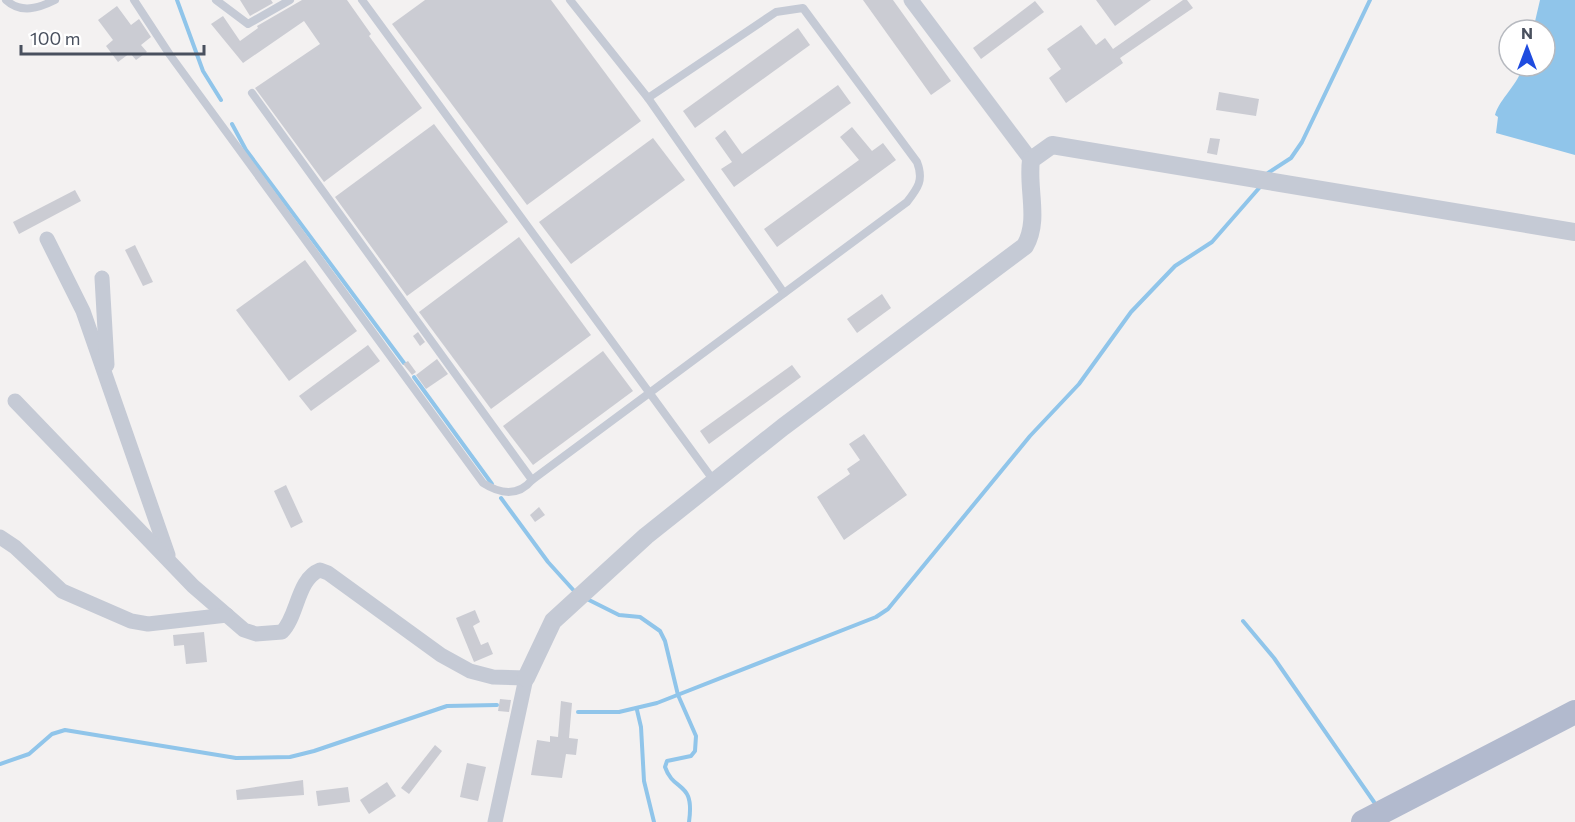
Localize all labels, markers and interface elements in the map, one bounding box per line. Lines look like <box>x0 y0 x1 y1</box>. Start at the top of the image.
scale bar <box>21 18 204 56</box>
north arrow <box>1497 18 1557 78</box>
text: N <box>1521 23 1533 42</box>
text: 100 m <box>30 27 80 49</box>

